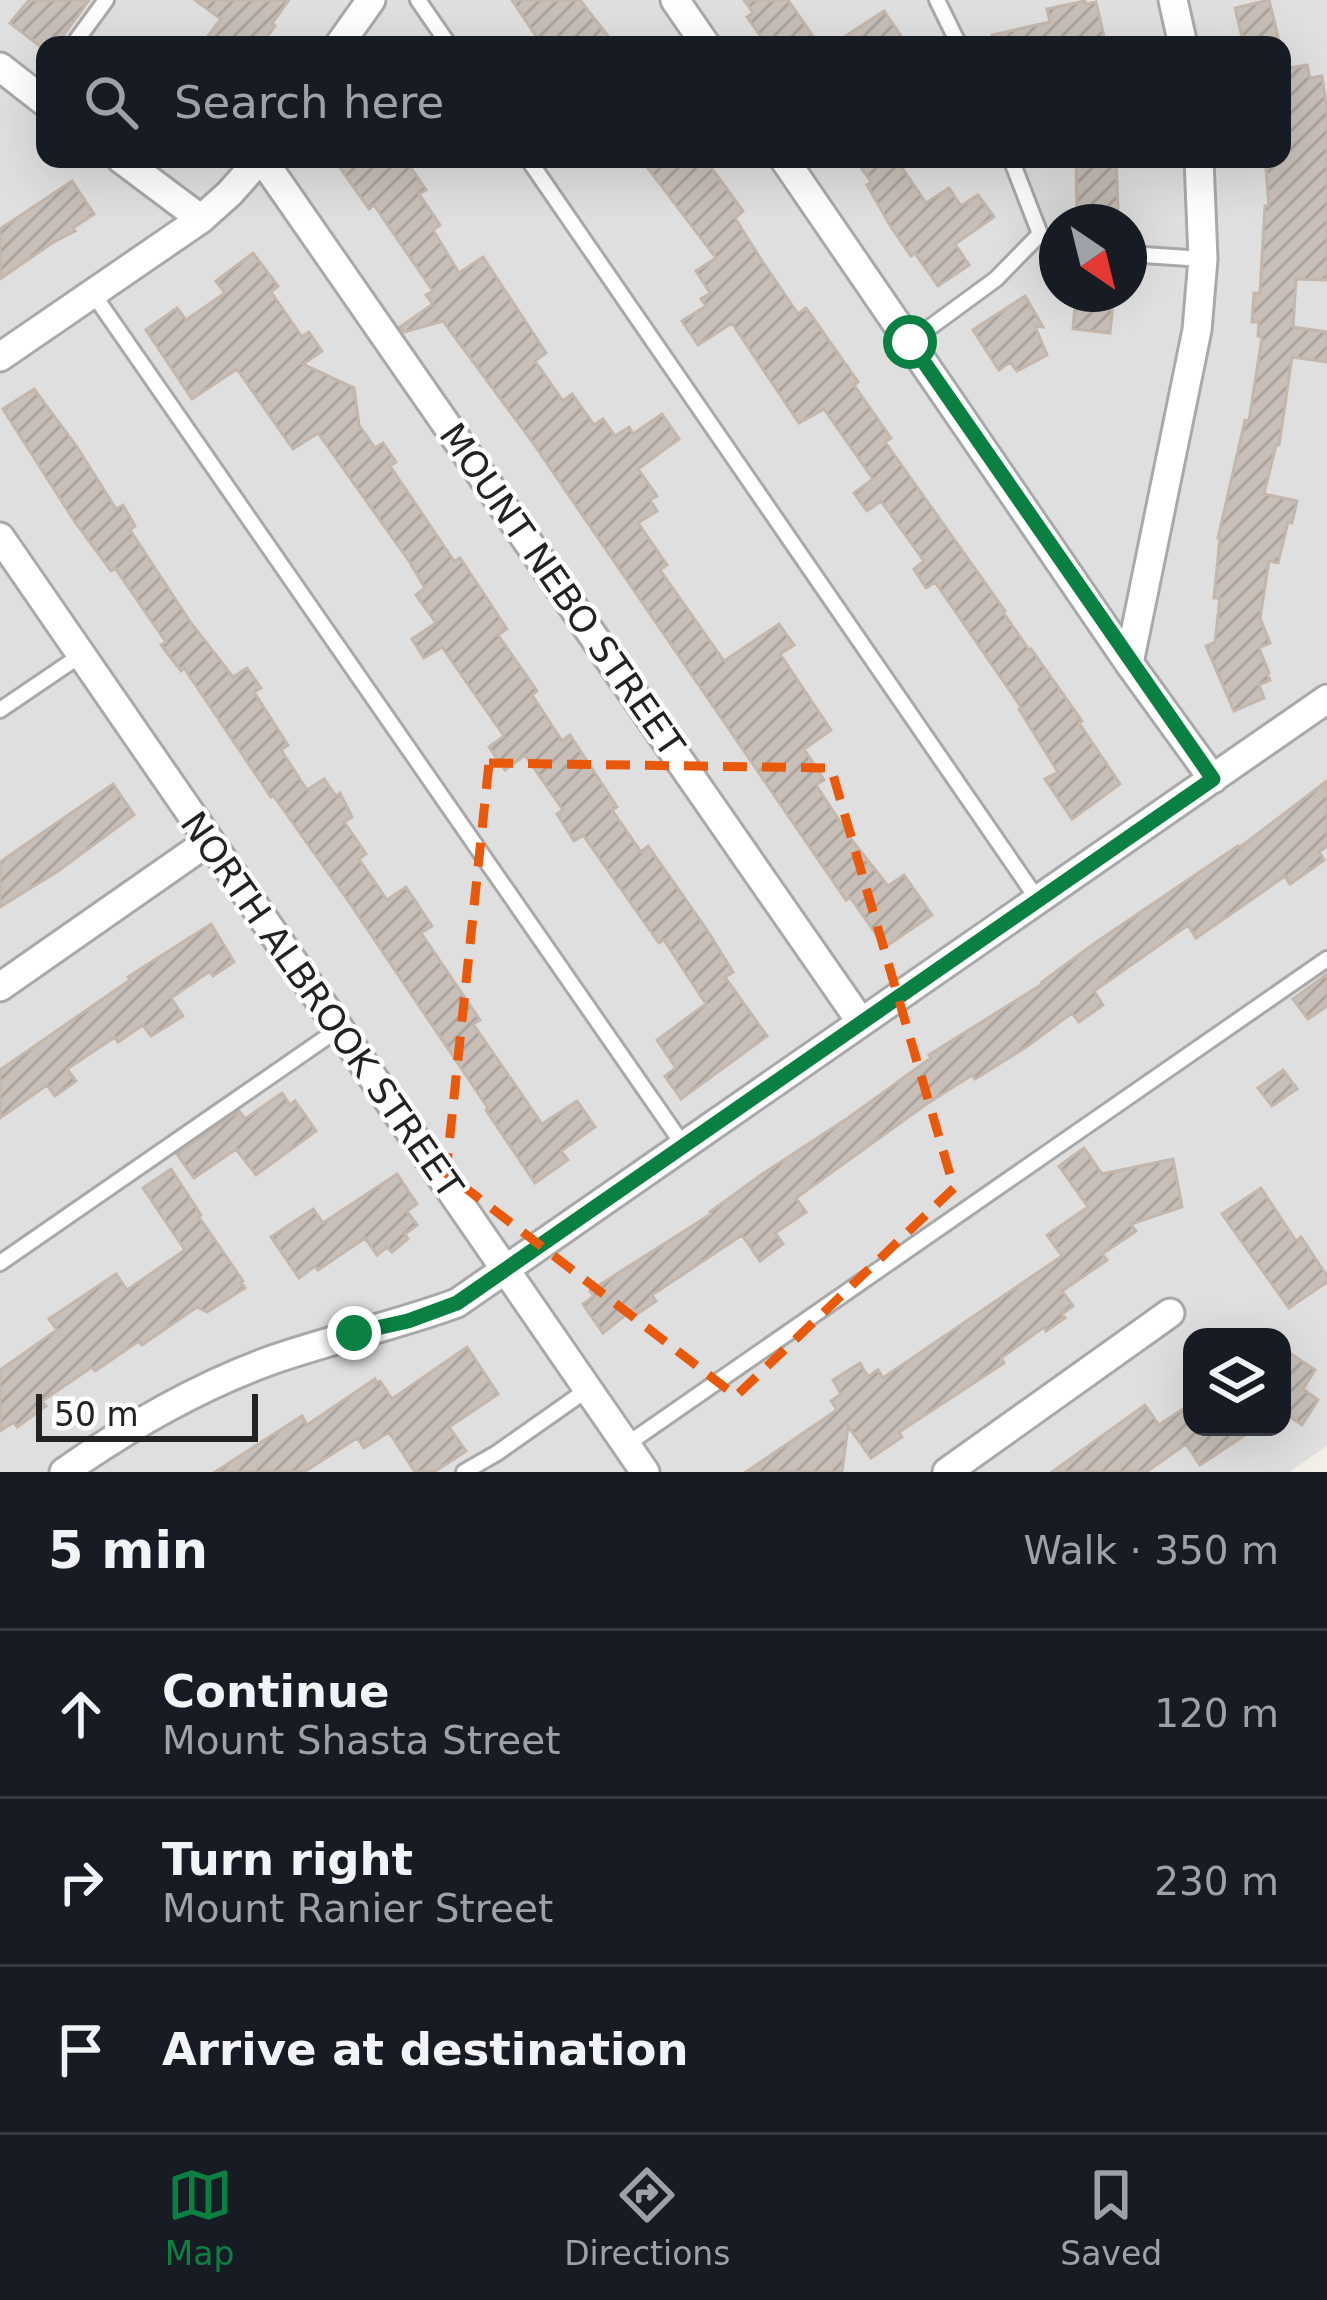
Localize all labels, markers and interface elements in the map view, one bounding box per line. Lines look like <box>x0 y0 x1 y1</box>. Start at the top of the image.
search box <box>36 36 1291 168</box>
icon: search <box>78 69 144 135</box>
text: Search here <box>174 76 444 129</box>
north arrow <box>1039 204 1147 312</box>
route start <box>883 315 937 369</box>
street label: MOUNT NEBO STREET <box>431 416 693 765</box>
street label: NORTH ALBROOK STREET <box>173 804 472 1207</box>
route end <box>327 1306 381 1360</box>
map controls <box>1183 1328 1291 1436</box>
button: layers <box>1183 1328 1291 1436</box>
scale bar <box>36 1388 258 1441</box>
text: 50 m <box>54 1395 139 1434</box>
text: 5 min <box>48 1521 208 1580</box>
text: Walk · 350 m <box>1024 1528 1279 1573</box>
text: Continue <box>162 1665 390 1718</box>
icon: ahead <box>48 1681 114 1747</box>
text: 120 m <box>1154 1691 1279 1736</box>
text: Mount Shasta Street <box>162 1718 560 1763</box>
text: Turn right <box>162 1833 413 1886</box>
icon: right <box>48 1849 114 1915</box>
text: 230 m <box>1154 1859 1279 1904</box>
text: Mount Ranier Street <box>162 1886 553 1931</box>
icon: arrive <box>48 2017 114 2083</box>
text: Arrive at destination <box>162 2023 688 2076</box>
tab: Map <box>165 2162 235 2273</box>
tab: Directions <box>564 2162 730 2273</box>
tab: Saved <box>1060 2162 1162 2273</box>

